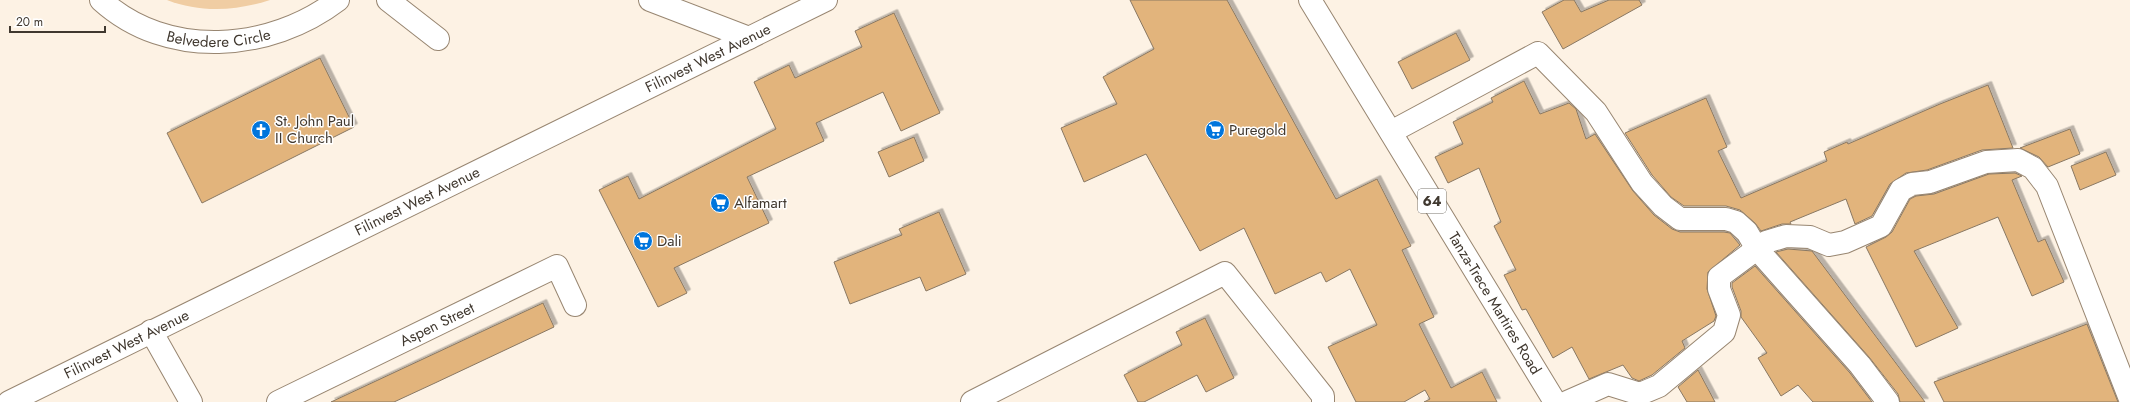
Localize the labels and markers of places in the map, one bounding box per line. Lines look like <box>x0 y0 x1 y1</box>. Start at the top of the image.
place label: St. John Paul II Church <box>275 110 354 149</box>
church icon: St. John Paul II Church <box>250 119 272 141</box>
supermarket icon: Puregold <box>1204 119 1226 141</box>
place label: Puregold <box>1229 119 1286 141</box>
supermarket icon: Alfamart <box>709 192 731 214</box>
place label: Alfamart <box>734 192 787 214</box>
supermarket icon: Dali <box>632 230 654 252</box>
place label: Dali <box>657 230 682 252</box>

